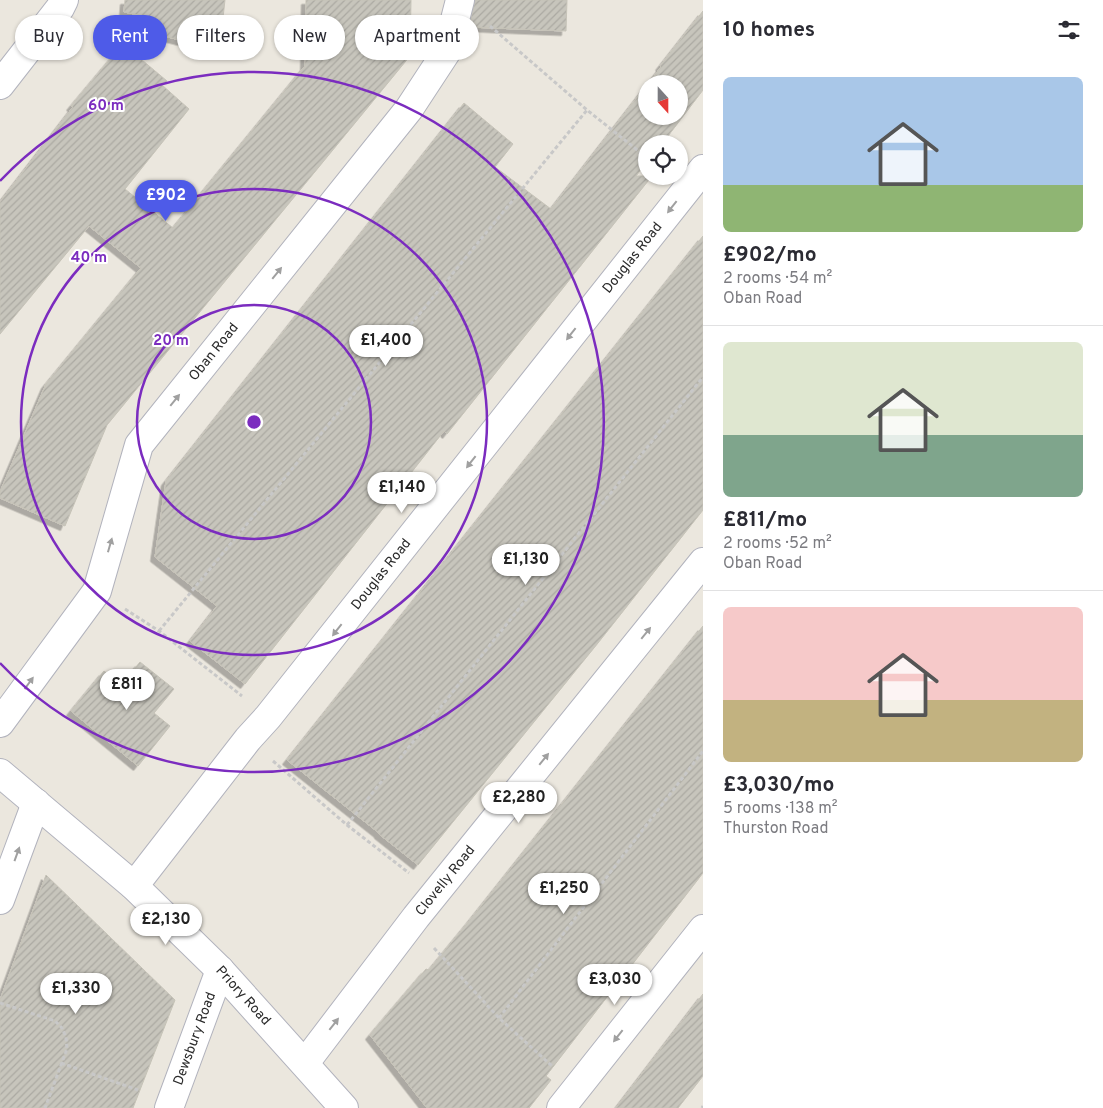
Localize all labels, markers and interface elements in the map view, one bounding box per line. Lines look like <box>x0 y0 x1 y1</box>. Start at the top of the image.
chip: Buy <box>15 15 83 60</box>
chip: Rent <box>93 15 167 60</box>
chip: Filters <box>177 15 264 60</box>
chip: New <box>274 15 345 60</box>
chip: Apartment <box>355 15 479 60</box>
icon: filters <box>1055 16 1083 44</box>
text: 10 homes <box>723 17 815 44</box>
north arrow <box>638 75 688 125</box>
map controls <box>638 75 688 185</box>
text: 60 m <box>88 97 124 116</box>
icon: home <box>858 109 948 199</box>
button: locate <box>638 135 688 185</box>
pin: £902 <box>136 180 196 222</box>
text: £902 <box>146 186 186 206</box>
one-way arrow <box>667 200 678 213</box>
street label: Douglas Road <box>599 219 666 297</box>
text: £902/mo <box>723 242 817 269</box>
text: 40 m <box>71 249 107 268</box>
one-way arrow <box>272 267 283 280</box>
text: 2 rooms · 54 m² <box>723 269 832 289</box>
text: Oban Road <box>723 289 802 309</box>
street label: Oban Road <box>185 320 242 384</box>
pin: £1,400 <box>345 324 427 367</box>
one-way arrow <box>566 327 577 340</box>
text: £1,400 <box>360 331 412 351</box>
text: 20 m <box>153 332 189 351</box>
icon: home <box>858 375 948 465</box>
one-way arrow <box>170 393 181 406</box>
centre of rings <box>245 413 263 431</box>
one-way arrow <box>465 455 476 468</box>
pin: £1,140 <box>361 472 443 514</box>
text: £1,140 <box>378 478 426 498</box>
text: £811/mo <box>723 507 807 534</box>
text: 2 rooms · 52 m² <box>723 534 832 554</box>
street label: Douglas Road <box>348 535 415 613</box>
one-way arrow <box>106 538 114 553</box>
pin: £1,130 <box>485 544 567 586</box>
text: £1,130 <box>503 550 549 570</box>
text: Oban Road <box>723 554 802 574</box>
one-way arrow <box>332 623 343 636</box>
one-way arrow <box>640 627 651 640</box>
icon: home <box>858 640 948 730</box>
pin: £811 <box>97 668 157 711</box>
text: £811 <box>111 675 143 695</box>
one-way arrow <box>24 676 34 690</box>
one-way arrow <box>538 753 549 766</box>
text: £3,030/mo <box>723 772 834 799</box>
pin: £2,280 <box>478 782 560 824</box>
text: £2,280 <box>492 788 546 808</box>
text: 5 rooms · 138 m² <box>723 799 838 819</box>
text: Thurston Road <box>723 819 828 839</box>
street label: Clovelly Road <box>412 842 479 919</box>
one-way arrow <box>13 846 21 861</box>
pin: £1,250 <box>523 872 605 915</box>
text: £1,250 <box>539 879 589 899</box>
pin: £2,130 <box>125 904 207 946</box>
text: £2,130 <box>141 910 191 930</box>
street label: Priory Road <box>212 962 274 1029</box>
pin: £3,030 <box>574 964 656 1006</box>
text: £3,030 <box>588 970 642 990</box>
pin: £1,330 <box>35 972 117 1015</box>
text: £1,330 <box>51 979 101 999</box>
street label: Dewsbury Road <box>170 990 220 1087</box>
one-way arrow <box>329 1018 340 1031</box>
one-way arrow <box>613 1029 624 1042</box>

